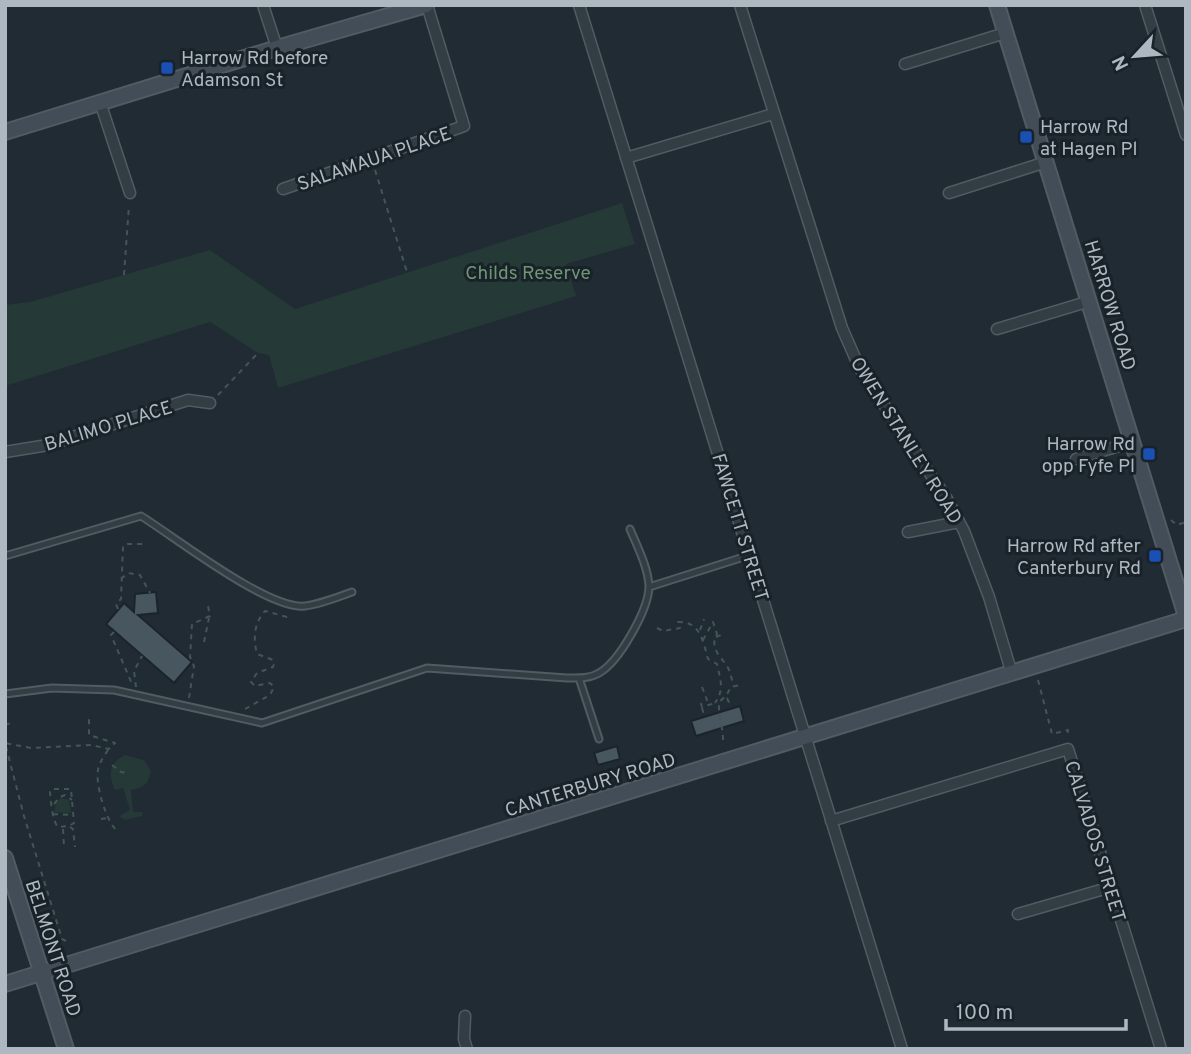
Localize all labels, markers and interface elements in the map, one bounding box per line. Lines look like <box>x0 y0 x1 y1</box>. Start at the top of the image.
north arrow <box>1100 21 1170 91</box>
place label: Harrow Rd before Adamson St <box>181 47 328 93</box>
text: N <box>1108 51 1135 74</box>
marker: Harrow Rd before Adamson St <box>159 60 175 76</box>
place label: Harrow Rd at Hagen Pl <box>1040 116 1138 162</box>
street label: SALAMAUA PLACE <box>294 122 455 197</box>
marker: Harrow Rd at Hagen Pl <box>1018 129 1034 145</box>
street label: HARROW ROAD <box>1078 237 1140 374</box>
park label: Childs Reserve <box>465 262 591 286</box>
street label: OWEN STANLEY ROAD <box>844 353 967 529</box>
street label: BALIMO PLACE <box>42 396 175 458</box>
place label: Harrow Rd opp Fyfe Pl <box>1042 433 1135 479</box>
marker: Harrow Rd opp Fyfe Pl <box>1141 446 1157 462</box>
street label: FAWCETT STREET <box>705 451 773 604</box>
place label: Harrow Rd after Canterbury Rd <box>1007 535 1142 581</box>
marker: Harrow Rd after Canterbury Rd <box>1147 548 1163 564</box>
street label: CANTERBURY ROAD <box>502 748 679 823</box>
street label: CALVADOS STREET <box>1058 758 1130 925</box>
street label: BELMONT ROAD <box>19 877 86 1020</box>
scale bar <box>946 988 1126 1032</box>
text: 100 m <box>956 1000 1013 1027</box>

